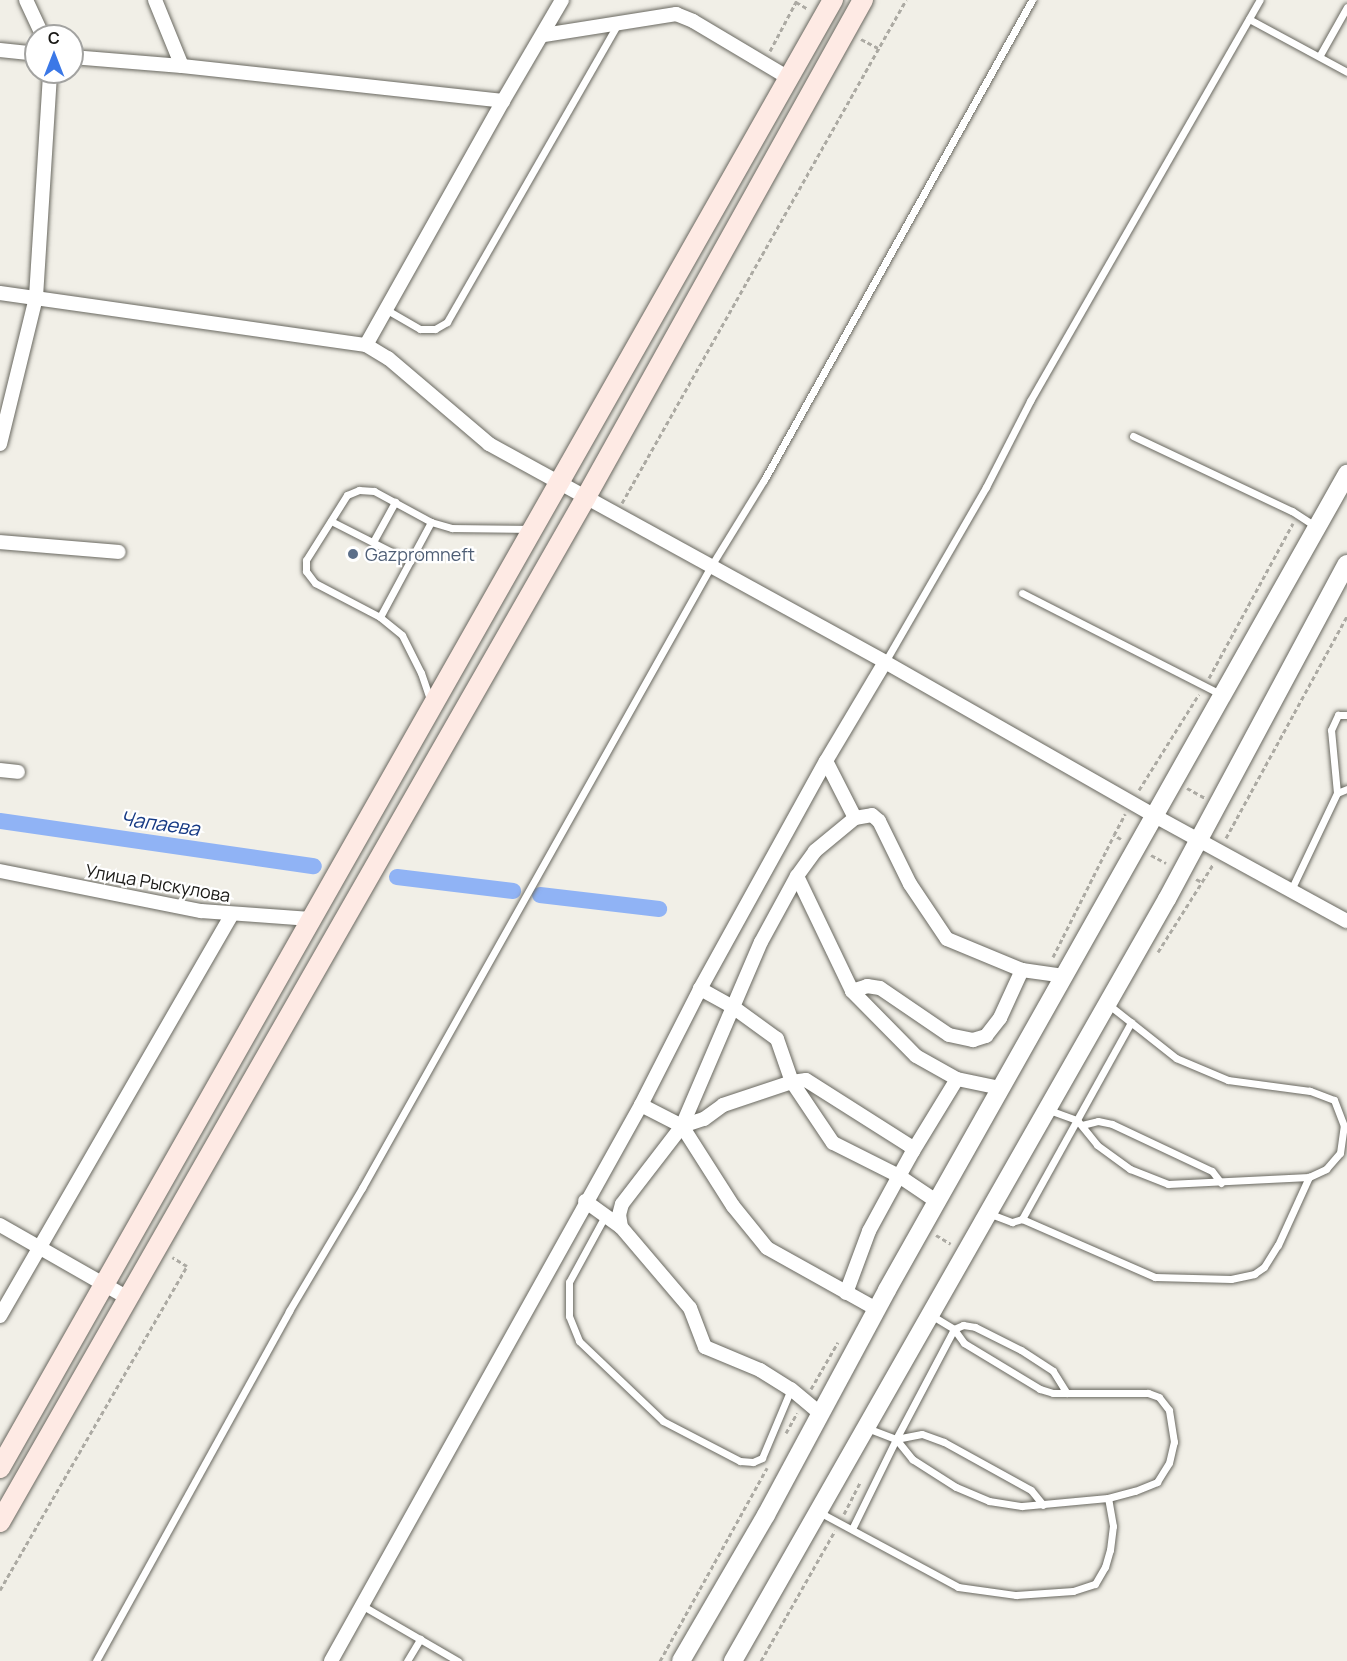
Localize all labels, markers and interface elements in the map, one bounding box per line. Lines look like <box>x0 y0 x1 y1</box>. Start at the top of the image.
north arrow <box>24 24 84 84</box>
text: С <box>48 27 60 49</box>
place label: Gazpromneft <box>365 543 475 565</box>
marker: Gazpromneft <box>346 547 360 561</box>
water label: Чапаева <box>119 806 201 840</box>
street label: Улица Рыскулова <box>84 860 232 906</box>

